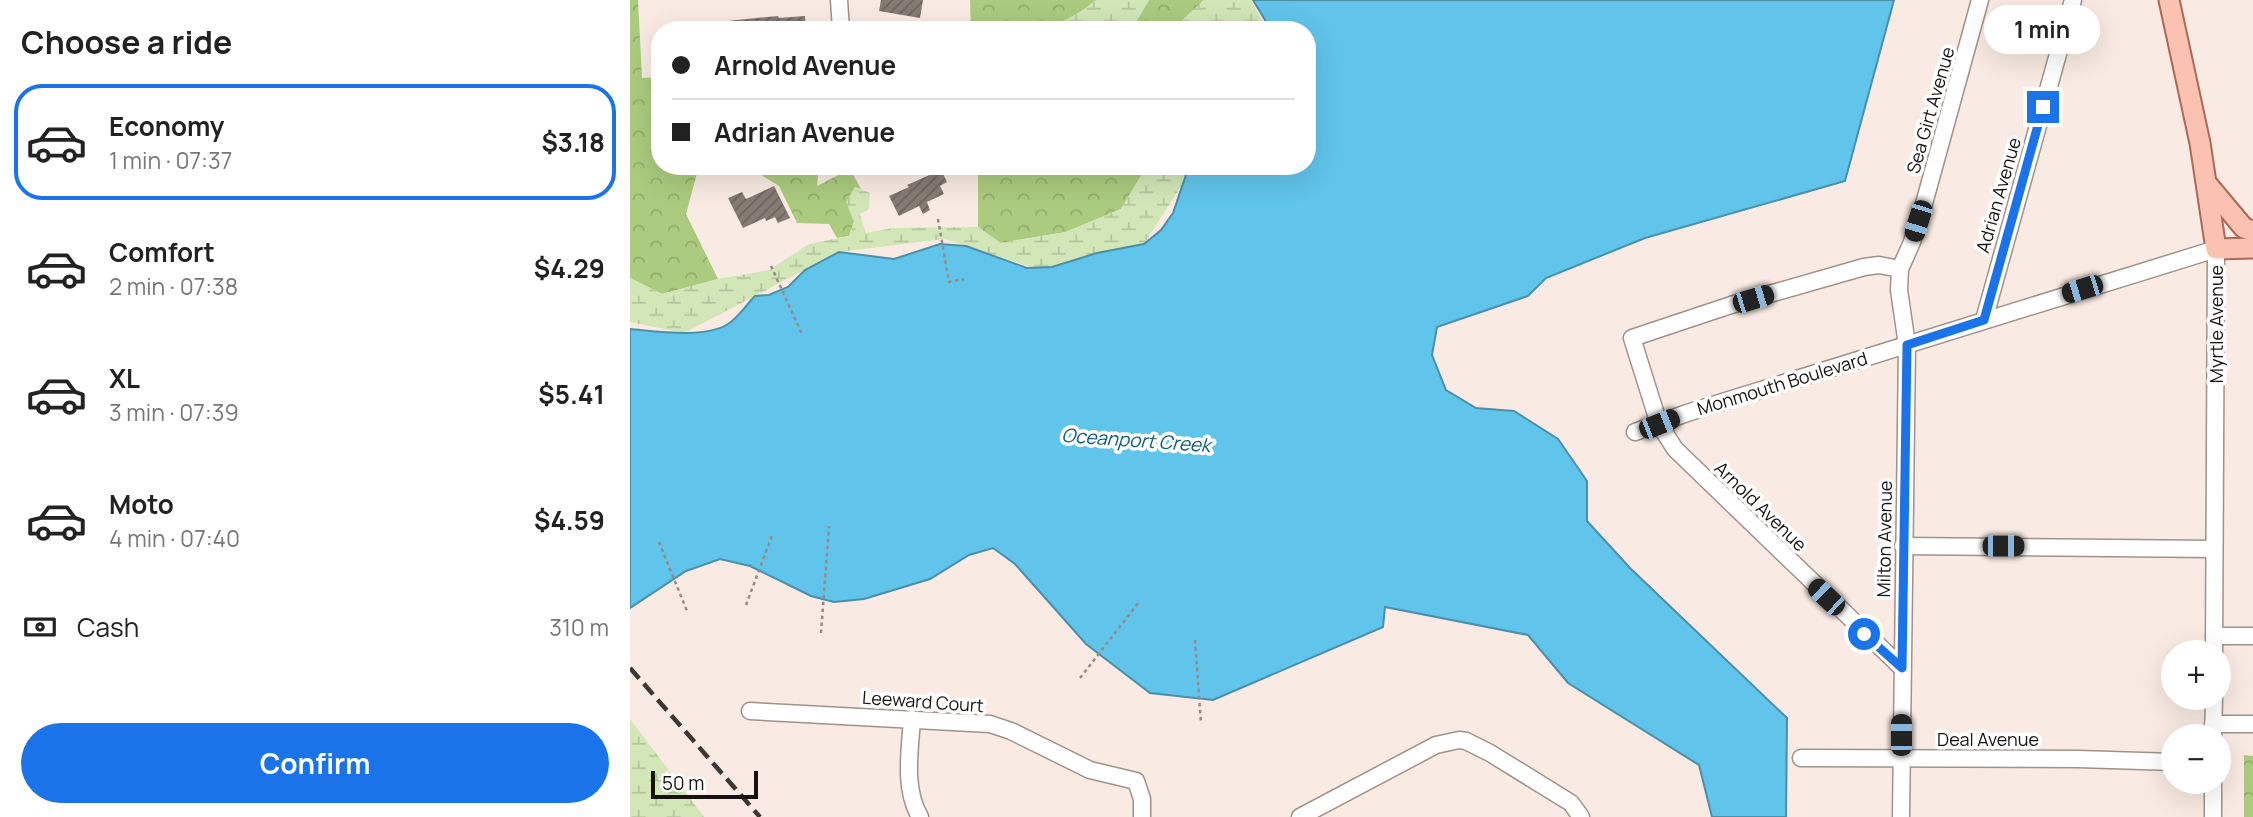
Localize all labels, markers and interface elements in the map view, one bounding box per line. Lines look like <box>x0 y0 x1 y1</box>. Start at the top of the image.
callout: 1 min <box>1985 6 2101 55</box>
text: 1 min <box>2014 13 2070 45</box>
text: Choose a ride <box>21 20 232 64</box>
street label: Sea Girt Avenue <box>1900 44 1960 176</box>
text: Arnold Avenue <box>714 47 896 83</box>
route end <box>2027 91 2059 123</box>
text: Economy <box>109 108 224 144</box>
icon: car <box>25 111 88 174</box>
text: Adrian Avenue <box>714 114 895 150</box>
text: $3.18 <box>541 124 605 160</box>
street label: Adrian Avenue <box>1970 135 2026 255</box>
text: 1 min · 07:37 <box>109 144 232 176</box>
car <box>1902 198 1935 244</box>
text: Comfort <box>109 234 215 270</box>
icon: car <box>25 237 88 300</box>
text: $4.29 <box>534 250 605 286</box>
street label: Myrtle Avenue <box>2204 265 2228 383</box>
text: 2 min · 07:38 <box>109 270 238 302</box>
car <box>2059 273 2106 305</box>
car <box>1730 283 1777 315</box>
street label: Monmouth Boulevard <box>1694 346 1870 420</box>
text: XL <box>109 360 140 396</box>
icon: car <box>25 363 88 426</box>
text: $5.41 <box>538 376 605 412</box>
text: 3 min · 07:39 <box>109 396 239 428</box>
car <box>1636 406 1683 442</box>
water label: Oceanport Creek <box>1061 422 1214 458</box>
street label: Arnold Avenue <box>1710 456 1812 556</box>
street label: Milton Avenue <box>1871 480 1897 598</box>
text: Moto <box>109 486 174 522</box>
icon: car <box>25 489 88 552</box>
text: $4.59 <box>534 502 605 538</box>
text: 4 min · 07:40 <box>109 522 240 554</box>
car <box>1983 536 2025 557</box>
car <box>1804 575 1849 619</box>
icon: cash <box>21 608 59 646</box>
text: Cash <box>77 609 139 645</box>
text: 310 m <box>549 611 609 643</box>
route start <box>1848 618 1880 650</box>
map controls <box>2161 640 2231 794</box>
button: + <box>2161 640 2231 710</box>
street label: Leeward Court <box>861 685 985 717</box>
car <box>1891 714 1912 756</box>
button: Confirm <box>21 723 609 803</box>
button: − <box>2161 724 2231 794</box>
street label: Deal Avenue <box>1937 727 2039 751</box>
scale bar <box>651 768 758 800</box>
text: 50 m <box>662 770 704 796</box>

